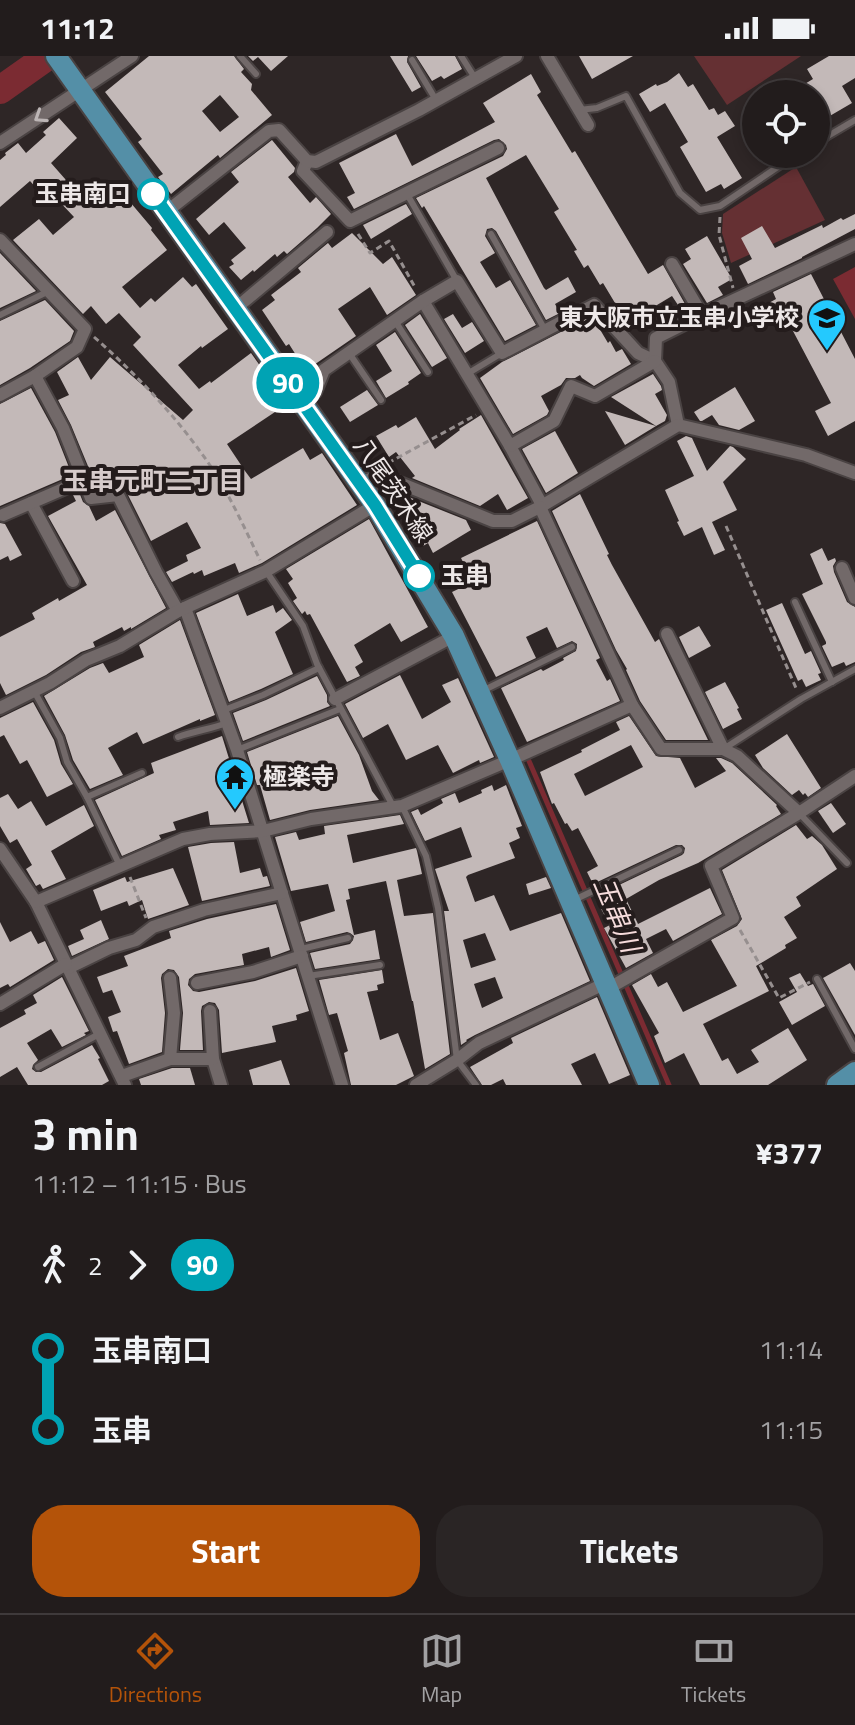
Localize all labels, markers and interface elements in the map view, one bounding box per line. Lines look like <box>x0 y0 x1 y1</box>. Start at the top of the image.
text: 11:12 <box>40 5 115 51</box>
map controls <box>742 80 830 168</box>
button: locate <box>742 80 830 168</box>
one-way arrow <box>34 107 49 122</box>
place label: 玉串南口 <box>35 175 131 211</box>
marker: 玉串南口 <box>138 179 168 209</box>
school or university icon: 東大阪市立玉串小学校 <box>806 297 848 352</box>
place label: 東大阪市立玉串小学校 <box>559 299 799 335</box>
line badge: 90 <box>252 357 324 409</box>
text: 90 <box>272 361 304 404</box>
street label: 八尾茨木線 <box>345 430 442 549</box>
district label: 玉串元町二丁目 <box>62 461 244 500</box>
place label: 玉串 <box>441 557 489 593</box>
marker: 玉串 <box>404 561 434 591</box>
temple icon: 極楽寺 <box>214 756 256 811</box>
place label: 極楽寺 <box>263 758 335 794</box>
water label: 玉串川 <box>584 871 652 961</box>
text: 3 min <box>32 1100 139 1167</box>
text: ¥377 <box>756 1130 823 1176</box>
text: 11:12 – 11:15 · Bus <box>32 1164 247 1203</box>
icon: walk <box>32 1243 76 1287</box>
icon: forward <box>115 1243 159 1287</box>
text: 90 <box>187 1243 218 1286</box>
text: 2 <box>88 1246 103 1285</box>
text: 玉串南口 <box>92 1327 212 1373</box>
text: 11:14 <box>759 1330 823 1369</box>
text: 玉串 <box>92 1407 152 1453</box>
text: 11:15 <box>759 1410 823 1449</box>
button: Start <box>32 1505 420 1597</box>
button: Tickets <box>436 1505 823 1597</box>
tab: Directions <box>109 1629 202 1711</box>
tab: Map <box>420 1629 464 1711</box>
tab: Tickets <box>681 1629 746 1711</box>

